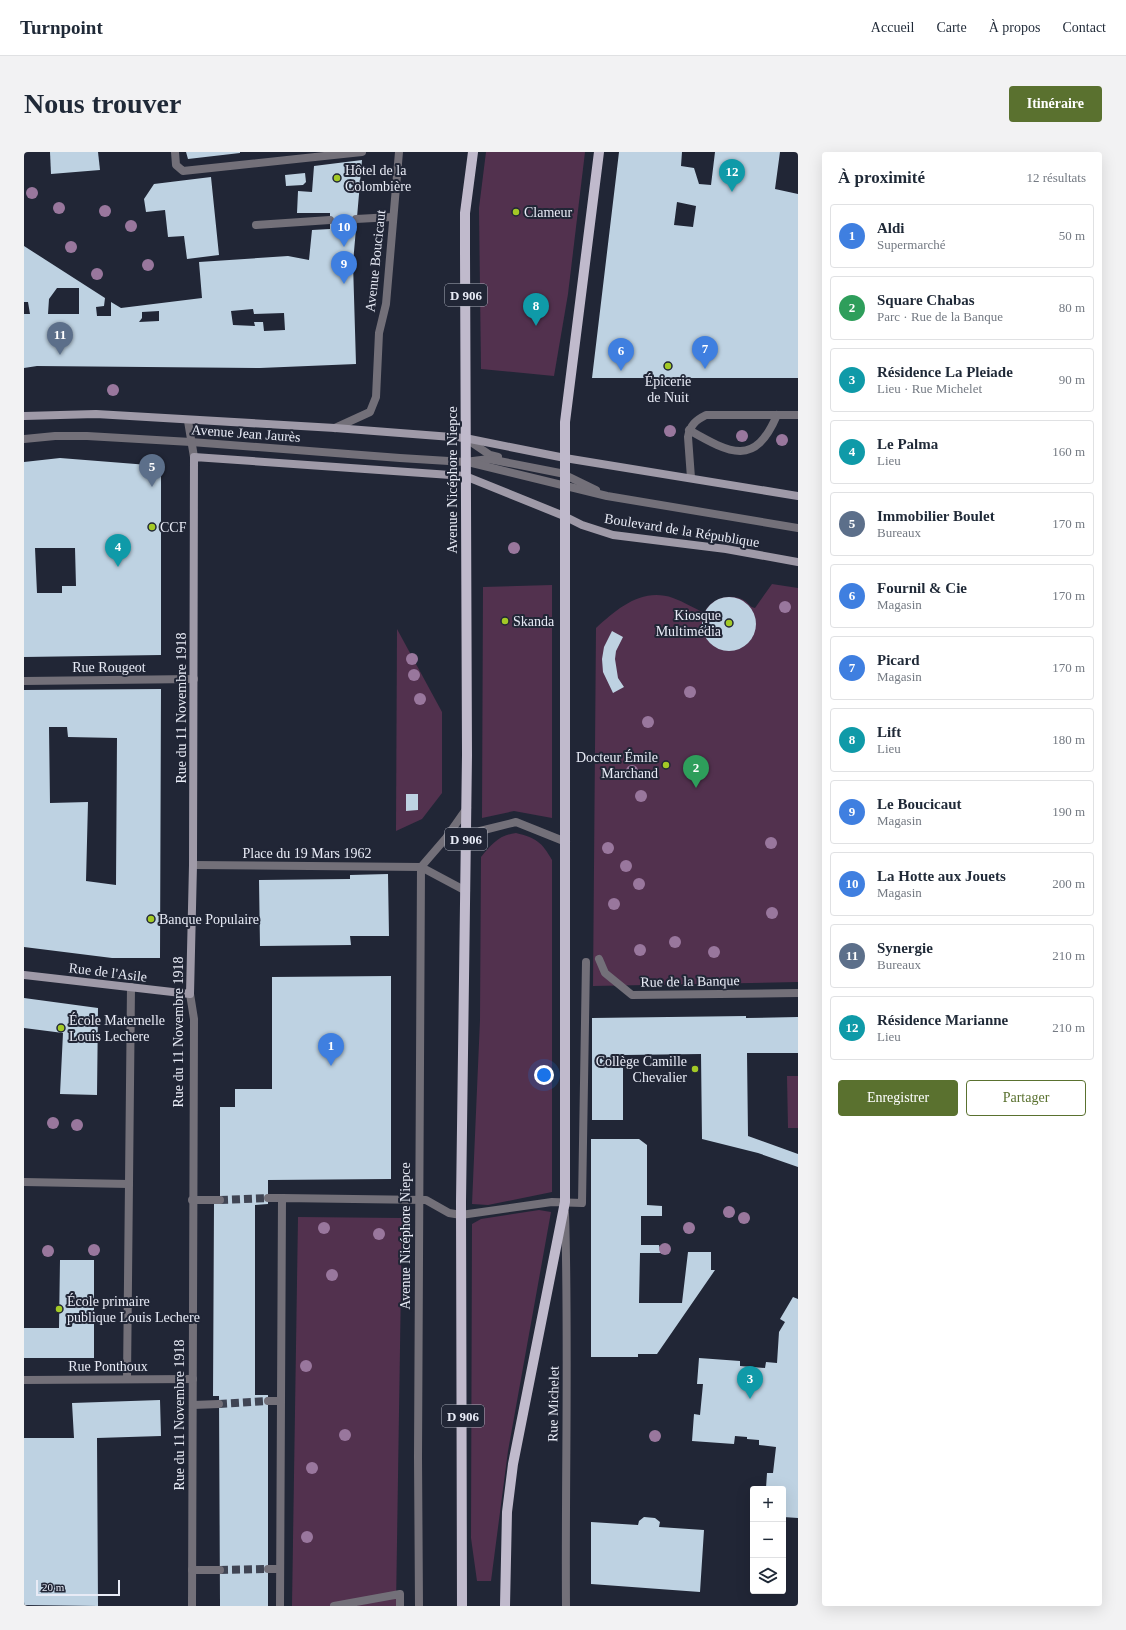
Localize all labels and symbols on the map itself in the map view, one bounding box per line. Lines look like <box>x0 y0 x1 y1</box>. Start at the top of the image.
pin: 12 <box>719 159 745 192</box>
place label: Hôtel de la Colombière <box>345 163 411 194</box>
marker: Hôtel de la Colombière <box>332 173 342 183</box>
place label: Clameur <box>524 205 573 220</box>
marker: Clameur <box>511 207 521 217</box>
street label: Avenue Boucicaut <box>363 209 388 313</box>
pin: 10 <box>331 214 357 247</box>
pin: 9 <box>331 251 357 284</box>
road number: D 906 <box>445 284 487 306</box>
pin: 8 <box>523 293 549 326</box>
pin: 11 <box>47 322 73 355</box>
pin: 7 <box>692 336 718 369</box>
pin: 6 <box>608 338 634 371</box>
marker: Épicerie de Nuit <box>663 361 673 371</box>
place label: Épicerie de Nuit <box>645 373 691 405</box>
street label: Avenue Nicéphore Niepce <box>445 406 460 554</box>
street label: Avenue Jean Jaurès <box>191 422 301 445</box>
pin: 5 <box>139 454 165 487</box>
street label: Boulevard de la République <box>603 511 760 550</box>
place label: CCF <box>160 520 187 535</box>
marker: CCF <box>147 522 157 532</box>
pin: 4 <box>105 534 131 567</box>
place label: Kiosque Multimédia <box>656 608 722 639</box>
place label: Skanda <box>513 614 555 629</box>
marker: Skanda <box>500 616 510 626</box>
marker: Kiosque Multimédia <box>724 618 734 628</box>
street label: Rue du 11 Novembre 1918 <box>174 632 189 784</box>
street label: Rue Rougeot <box>72 660 146 675</box>
place label: Docteur Émile Marchand <box>576 749 658 781</box>
pin: 2 <box>683 755 709 788</box>
marker: Docteur Émile Marchand <box>661 760 671 770</box>
road number: D 906 <box>445 828 487 850</box>
street label: Place du 19 Mars 1962 <box>242 846 372 861</box>
place label: Banque Populaire <box>159 912 259 927</box>
marker: Banque Populaire <box>146 914 156 924</box>
street label: Rue du 11 Novembre 1918 <box>171 956 186 1108</box>
street label: Rue de l'Asile <box>68 960 148 985</box>
street label: Rue de la Banque <box>640 973 740 990</box>
place label: École Maternelle Louis Lechere <box>69 1012 165 1044</box>
marker: École Maternelle Louis Lechere <box>56 1023 66 1033</box>
pin: 1 <box>318 1033 344 1066</box>
place label: Collège Camille Chevalier <box>596 1054 687 1085</box>
marker: Collège Camille Chevalier <box>690 1064 700 1074</box>
your location <box>534 1065 554 1085</box>
street label: Avenue Nicéphore Niepce <box>398 1162 413 1310</box>
place label: École primaire publique Louis Lechere <box>67 1293 200 1325</box>
marker: École primaire publique Louis Lechere <box>54 1304 64 1314</box>
street label: Rue du 11 Novembre 1918 <box>172 1339 187 1491</box>
street label: Rue Ponthoux <box>68 1359 148 1374</box>
street label: Rue Michelet <box>545 1366 562 1442</box>
pin: 3 <box>737 1366 763 1399</box>
road number: D 906 <box>442 1405 484 1427</box>
scale bar <box>36 1578 120 1597</box>

